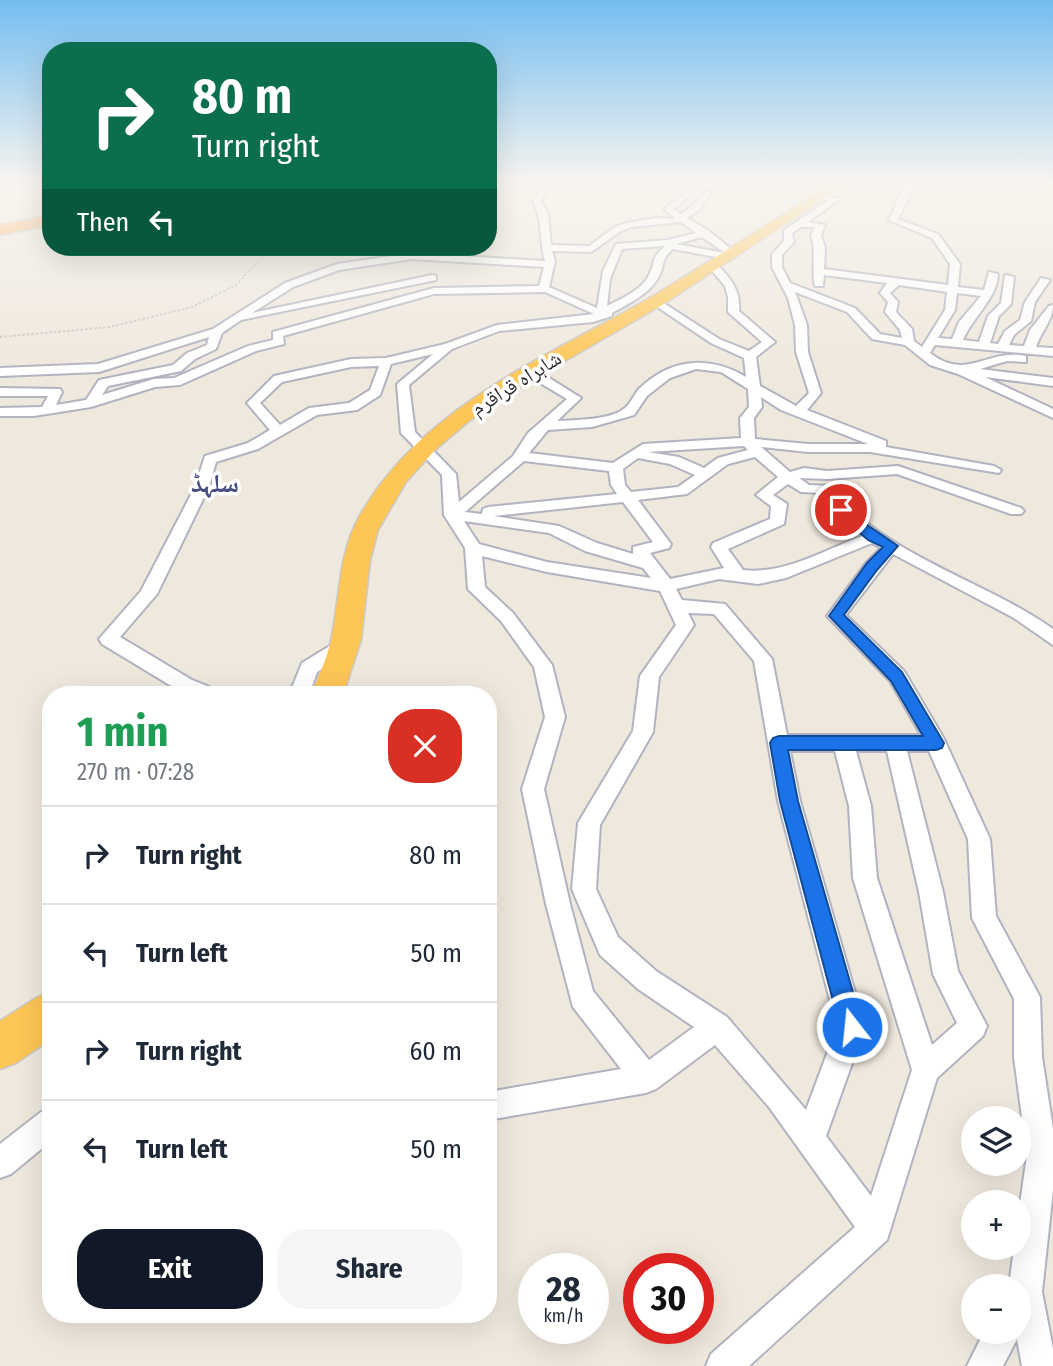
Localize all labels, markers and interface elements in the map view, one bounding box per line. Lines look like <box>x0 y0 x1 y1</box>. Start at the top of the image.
text: 80 m <box>192 67 292 126</box>
icon: right <box>77 70 168 161</box>
text: Turn right <box>192 127 319 165</box>
icon: left <box>143 203 181 241</box>
text: Then <box>77 207 129 238</box>
street label: شاہراہ قراقرم <box>466 345 567 422</box>
district label: سلہڈ <box>191 468 239 499</box>
pin <box>811 480 871 540</box>
icon: arrive <box>822 491 860 529</box>
text: 1 min <box>77 707 168 757</box>
button: close <box>388 709 462 783</box>
text: 270 m · 07:28 <box>77 758 194 786</box>
icon: right <box>77 836 115 874</box>
text: Turn right <box>136 840 242 871</box>
text: 80 m <box>409 840 462 871</box>
icon: left <box>77 934 115 972</box>
text: Turn left <box>136 938 228 969</box>
text: 50 m <box>410 938 462 969</box>
position arrow <box>815 990 889 1064</box>
icon: right <box>77 1032 115 1070</box>
text: Turn right <box>136 1036 242 1067</box>
text: 60 m <box>409 1036 462 1067</box>
map controls <box>961 1106 1031 1344</box>
button: layers <box>961 1106 1031 1176</box>
icon: left <box>77 1130 115 1168</box>
text: Turn left <box>136 1134 228 1165</box>
text: 50 m <box>410 1134 462 1165</box>
button: + <box>961 1190 1031 1260</box>
button: Exit <box>77 1229 263 1309</box>
button: Share <box>277 1229 462 1309</box>
speed limit sign: 30 <box>623 1253 714 1344</box>
text: 28 <box>546 1268 581 1310</box>
button: − <box>961 1274 1031 1344</box>
text: km/h <box>543 1305 584 1327</box>

